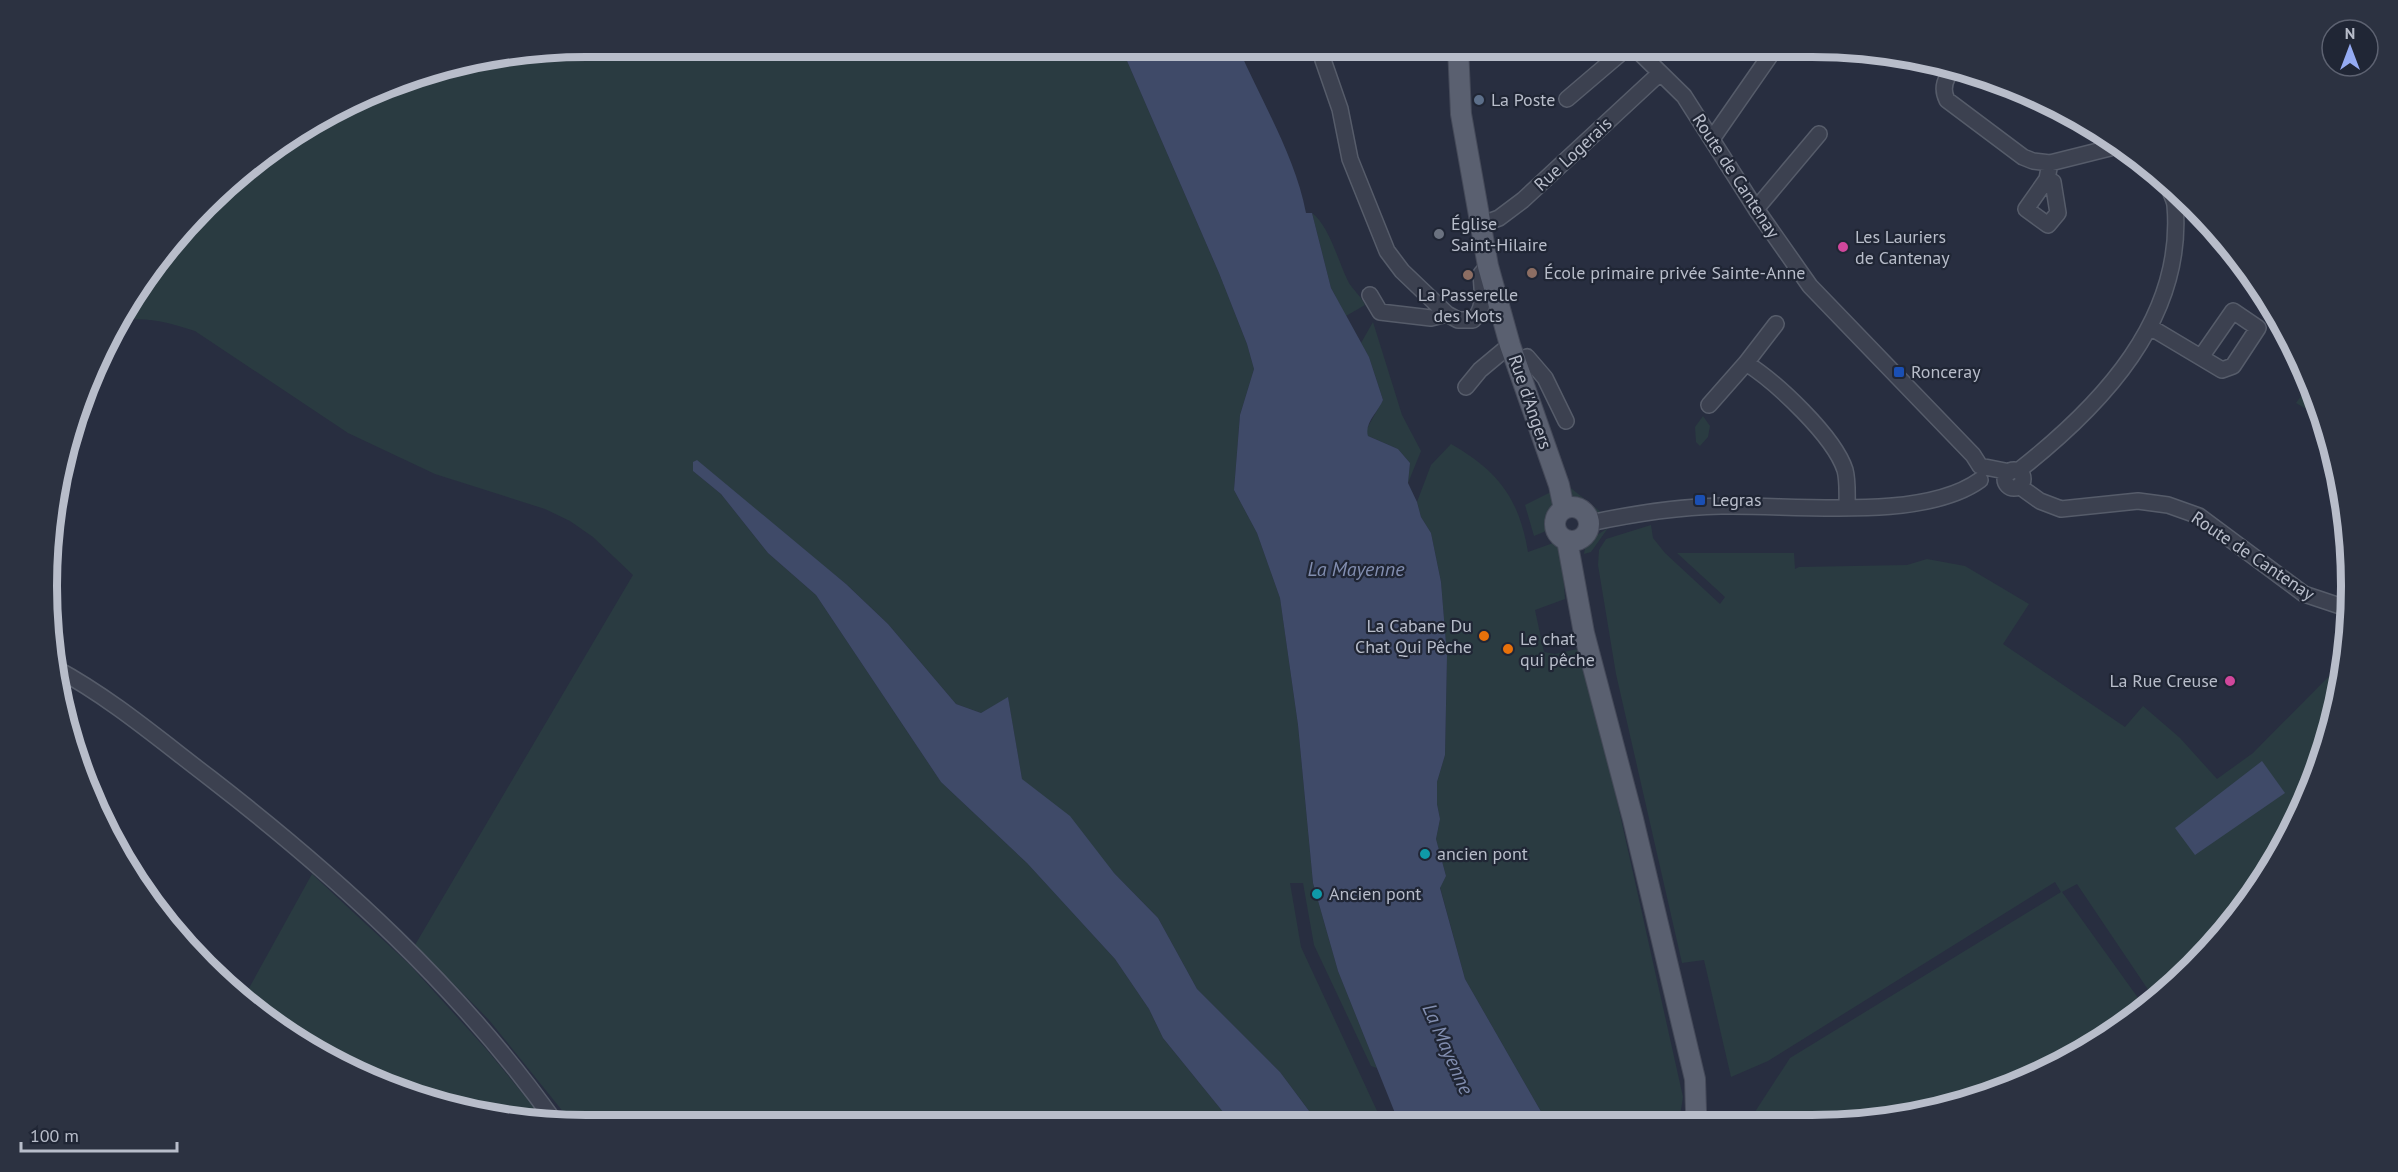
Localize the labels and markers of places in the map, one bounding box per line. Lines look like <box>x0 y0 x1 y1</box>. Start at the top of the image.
place label: La Poste <box>1491 88 1555 111</box>
marker: La Poste <box>1472 93 1486 107</box>
place label: Église Saint-Hilaire <box>1451 212 1547 256</box>
place label: Les Lauriers de Cantenay <box>1855 225 1950 269</box>
marker: Église Saint-Hilaire <box>1432 227 1446 241</box>
marker: Les Lauriers de Cantenay <box>1836 240 1850 254</box>
place label: École primaire privée Sainte-Anne <box>1544 261 1805 284</box>
marker: École primaire privée Sainte-Anne <box>1525 266 1539 280</box>
marker: La Passerelle des Mots <box>1461 268 1475 282</box>
place label: La Passerelle des Mots <box>1418 283 1518 327</box>
place label: Ronceray <box>1911 360 1981 383</box>
marker: Ronceray <box>1892 365 1906 379</box>
place label: Legras <box>1712 488 1761 511</box>
marker: Legras <box>1693 493 1707 507</box>
place label: La Cabane Du Chat Qui Pêche <box>1355 614 1472 658</box>
place label: Le chat qui pêche <box>1520 627 1595 671</box>
marker: La Cabane Du Chat Qui Pêche <box>1477 629 1491 643</box>
marker: Le chat qui pêche <box>1501 642 1515 656</box>
place label: La Rue Creuse <box>2109 669 2218 692</box>
marker: La Rue Creuse <box>2223 674 2237 688</box>
place label: ancien pont <box>1437 842 1528 865</box>
marker: ancien pont <box>1418 847 1432 861</box>
place label: Ancien pont <box>1329 882 1421 905</box>
marker: Ancien pont <box>1310 887 1324 901</box>

